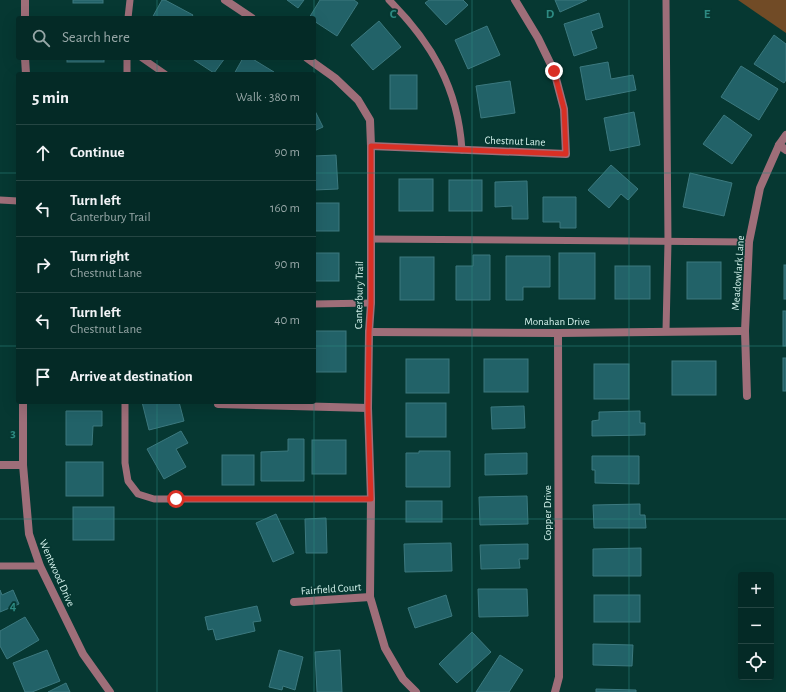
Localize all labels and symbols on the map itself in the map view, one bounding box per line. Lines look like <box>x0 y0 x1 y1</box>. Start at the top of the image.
text: C <box>390 8 397 21</box>
text: D <box>546 8 555 21</box>
text: E <box>704 8 711 21</box>
route end <box>545 62 563 80</box>
street label: Chestnut Lane <box>484 134 546 148</box>
street label: Meadowlark Lane <box>730 235 746 311</box>
street label: Canterbury Trail <box>353 261 365 329</box>
street label: Monahan Drive <box>524 316 590 327</box>
text: 3 <box>10 427 16 440</box>
street label: Copper Drive <box>542 485 553 541</box>
route start <box>167 490 185 508</box>
street label: Wentwood Drive <box>37 538 77 608</box>
street label: Fairfield Court <box>300 581 362 597</box>
text: 4 <box>10 600 17 613</box>

